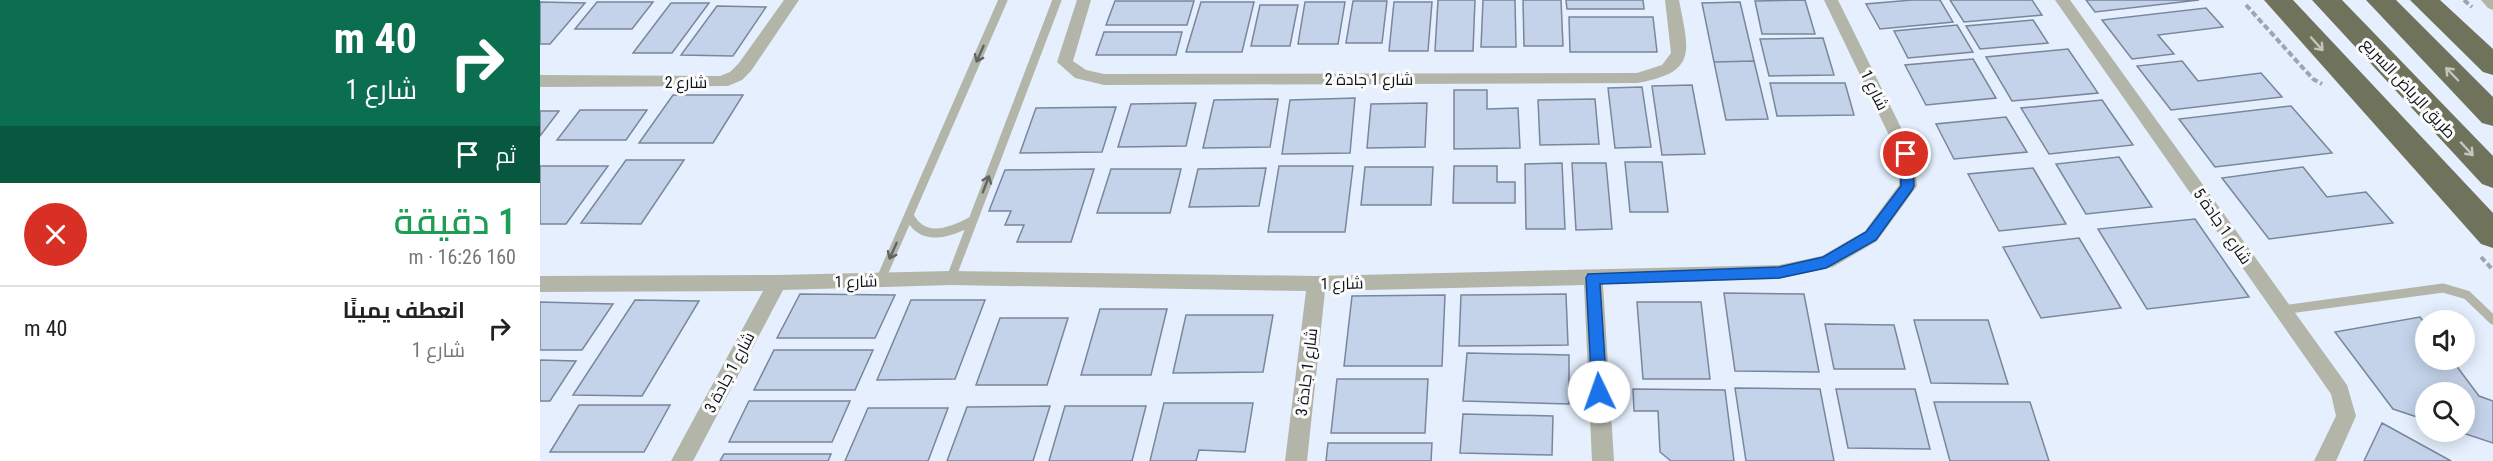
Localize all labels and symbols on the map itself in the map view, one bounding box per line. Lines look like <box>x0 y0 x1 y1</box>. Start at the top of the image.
street label: طريق الرياض السريع <box>2356 35 2460 143</box>
one-way arrow <box>2310 36 2324 51</box>
one-way arrow <box>974 44 985 62</box>
one-way arrow <box>2445 66 2459 81</box>
street label: شارع 1 <box>1855 67 1892 114</box>
street label: شارع 1 جادة 2 <box>1325 70 1413 91</box>
street label: شارع 2 <box>665 73 707 94</box>
pin <box>1880 128 1931 179</box>
one-way arrow <box>2460 141 2474 156</box>
one-way arrow <box>981 175 992 194</box>
street label: شارع 1 جادة 5 <box>2188 185 2256 269</box>
one-way arrow <box>887 242 898 260</box>
street label: شارع 1 <box>835 272 877 293</box>
street label: شارع 1 <box>1321 274 1363 295</box>
street label: شارع 1 جادة 3 <box>1292 327 1323 417</box>
street label: شارع 1 جادة 3 <box>700 329 760 417</box>
position arrow <box>1567 360 1631 424</box>

